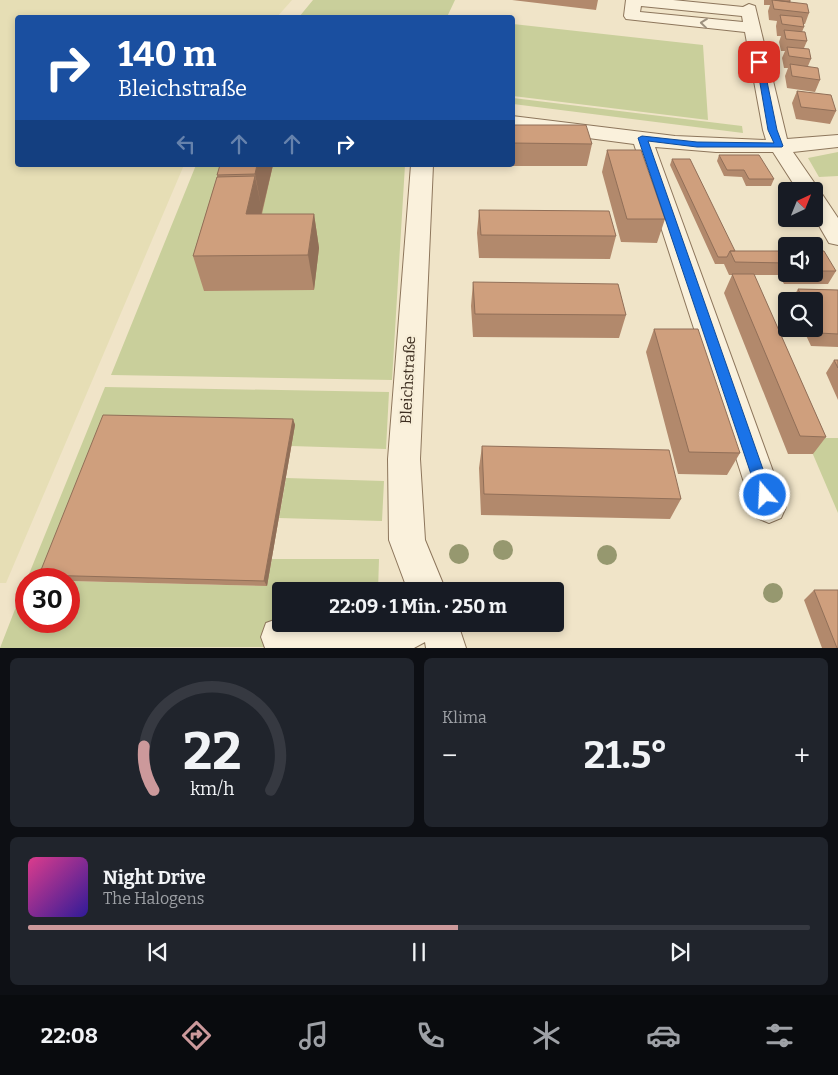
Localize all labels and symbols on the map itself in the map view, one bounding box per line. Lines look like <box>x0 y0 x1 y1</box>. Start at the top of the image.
one-way arrow <box>699 18 707 29</box>
pin <box>738 41 780 83</box>
north arrow <box>778 182 822 228</box>
street label: Bleichstraße <box>397 336 419 424</box>
position arrow <box>738 468 790 520</box>
speed limit sign: 30 <box>15 568 80 633</box>

